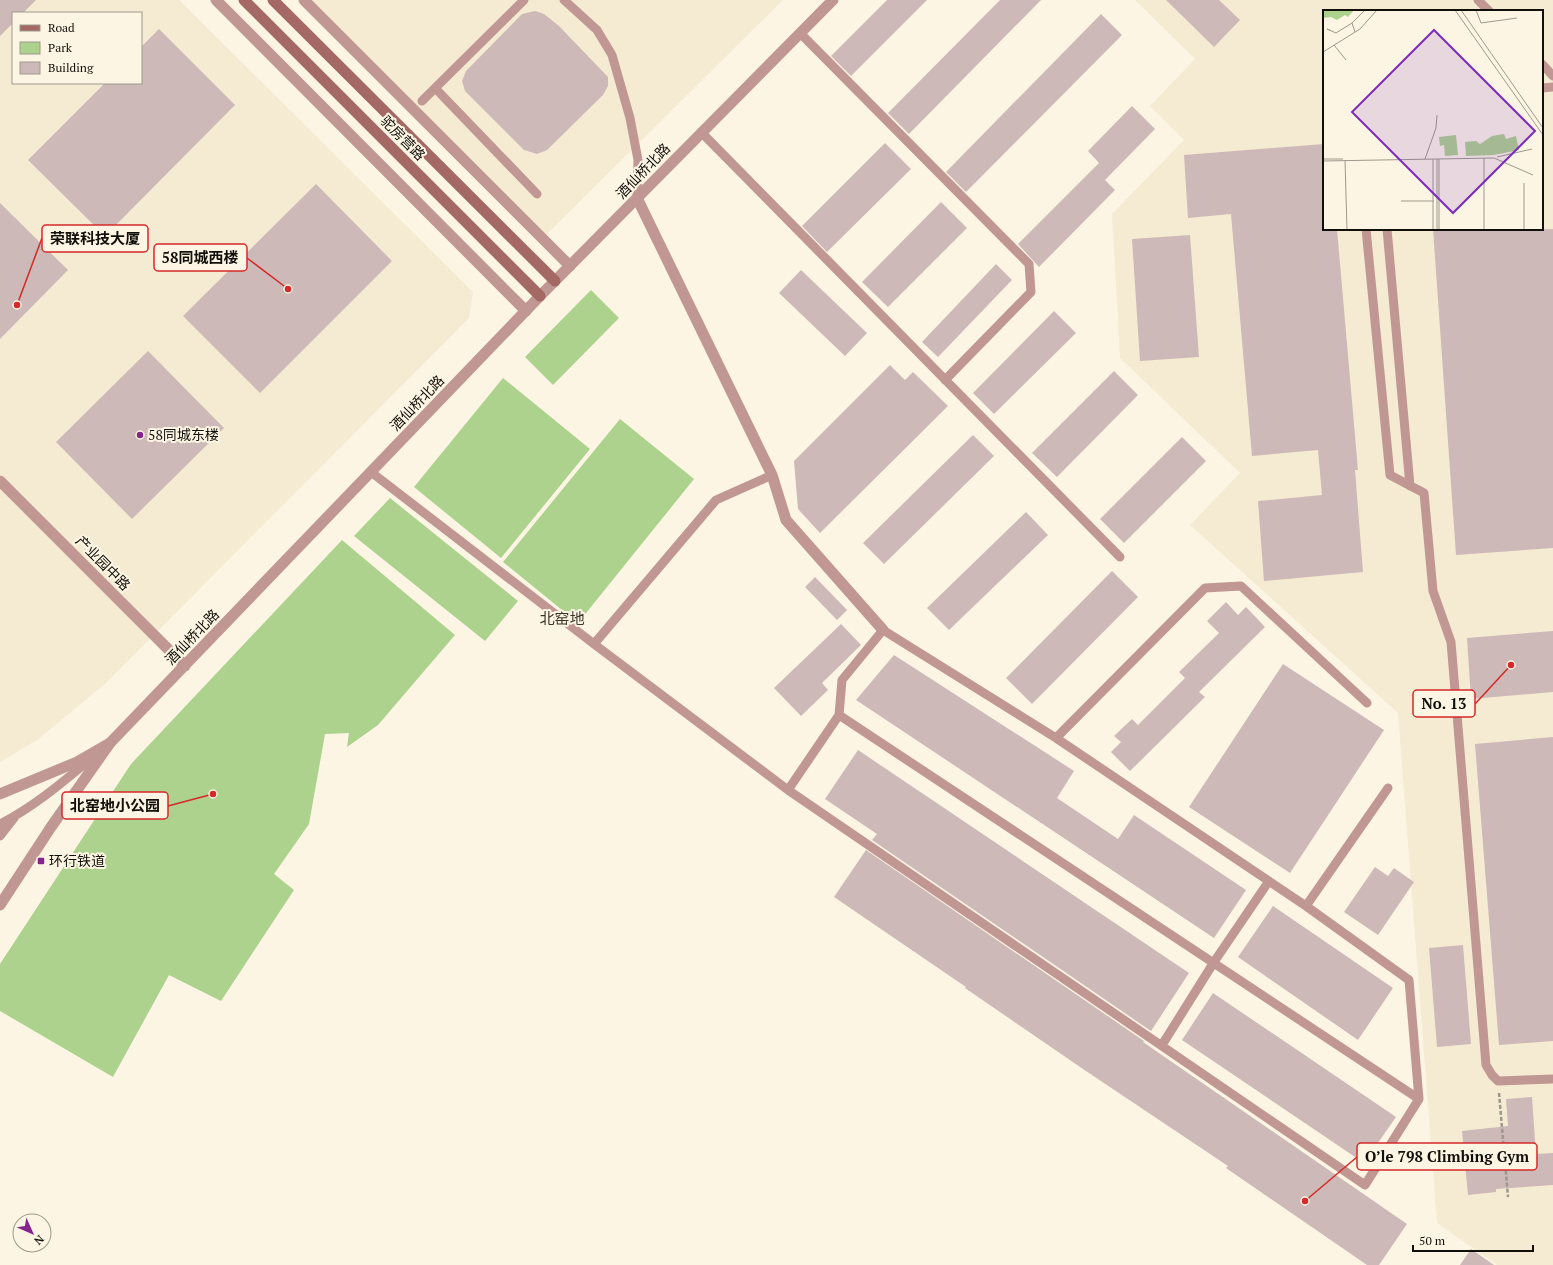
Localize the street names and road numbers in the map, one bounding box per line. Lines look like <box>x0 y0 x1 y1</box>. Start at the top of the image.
street label: 驼房营路 <box>377 111 430 164</box>
street label: 酒仙桥北路 <box>611 139 674 202</box>
street label: 酒仙桥北路 <box>385 371 448 434</box>
street label: 产业园中路 <box>72 531 135 594</box>
street label: 酒仙桥北路 <box>160 605 223 668</box>

